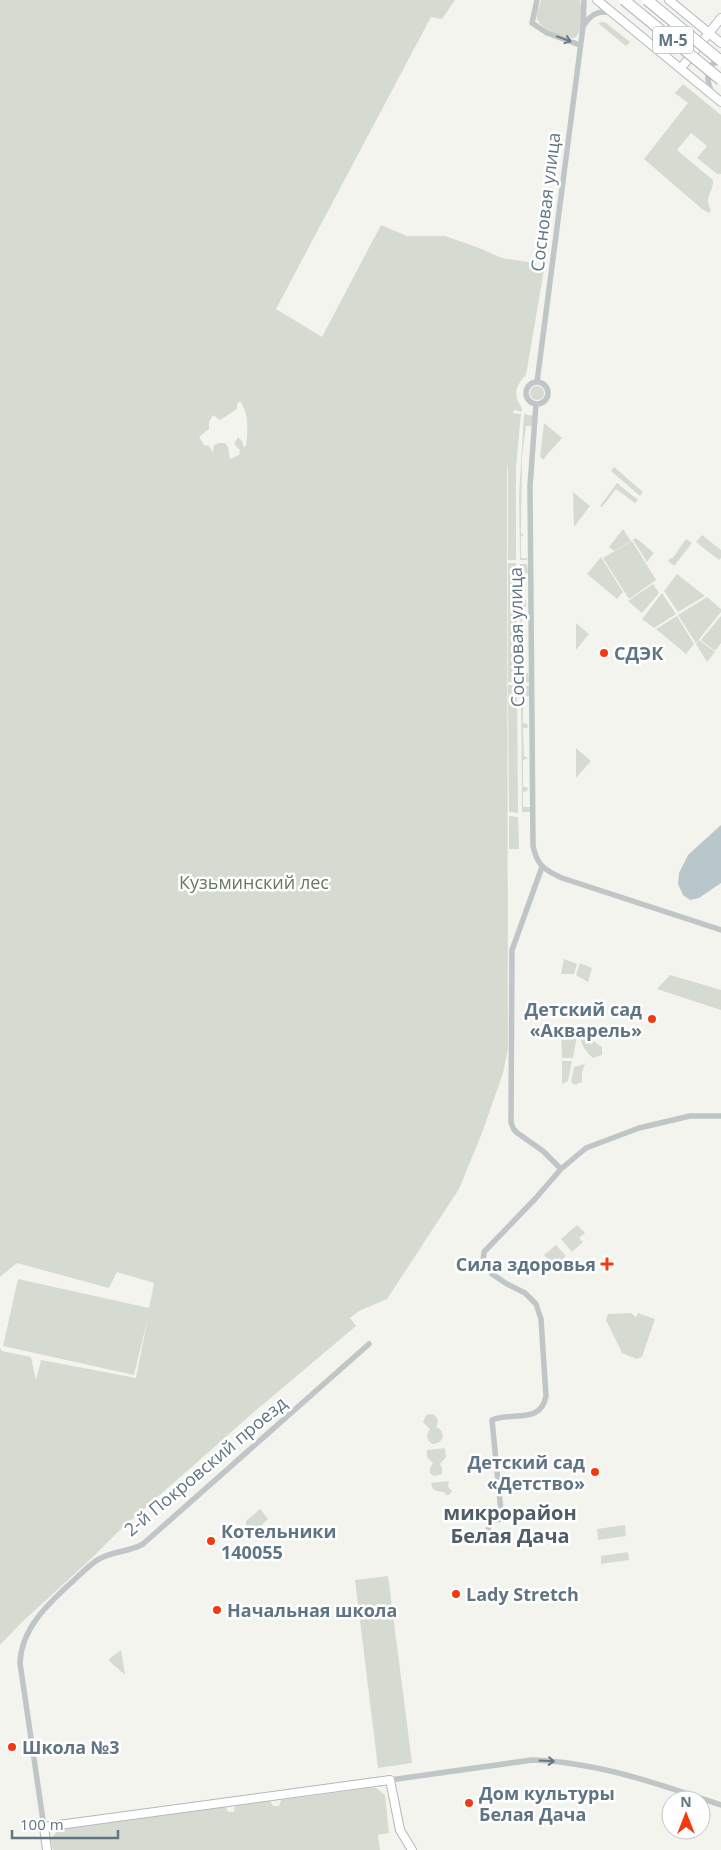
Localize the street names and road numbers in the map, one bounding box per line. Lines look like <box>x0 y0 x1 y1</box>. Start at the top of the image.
road number: М-5 <box>653 26 693 54</box>
street label: Сосновая улица <box>525 131 565 273</box>
street label: Сосновая улица <box>503 567 529 707</box>
street label: 2-й Покровский проезд <box>119 1391 291 1541</box>

